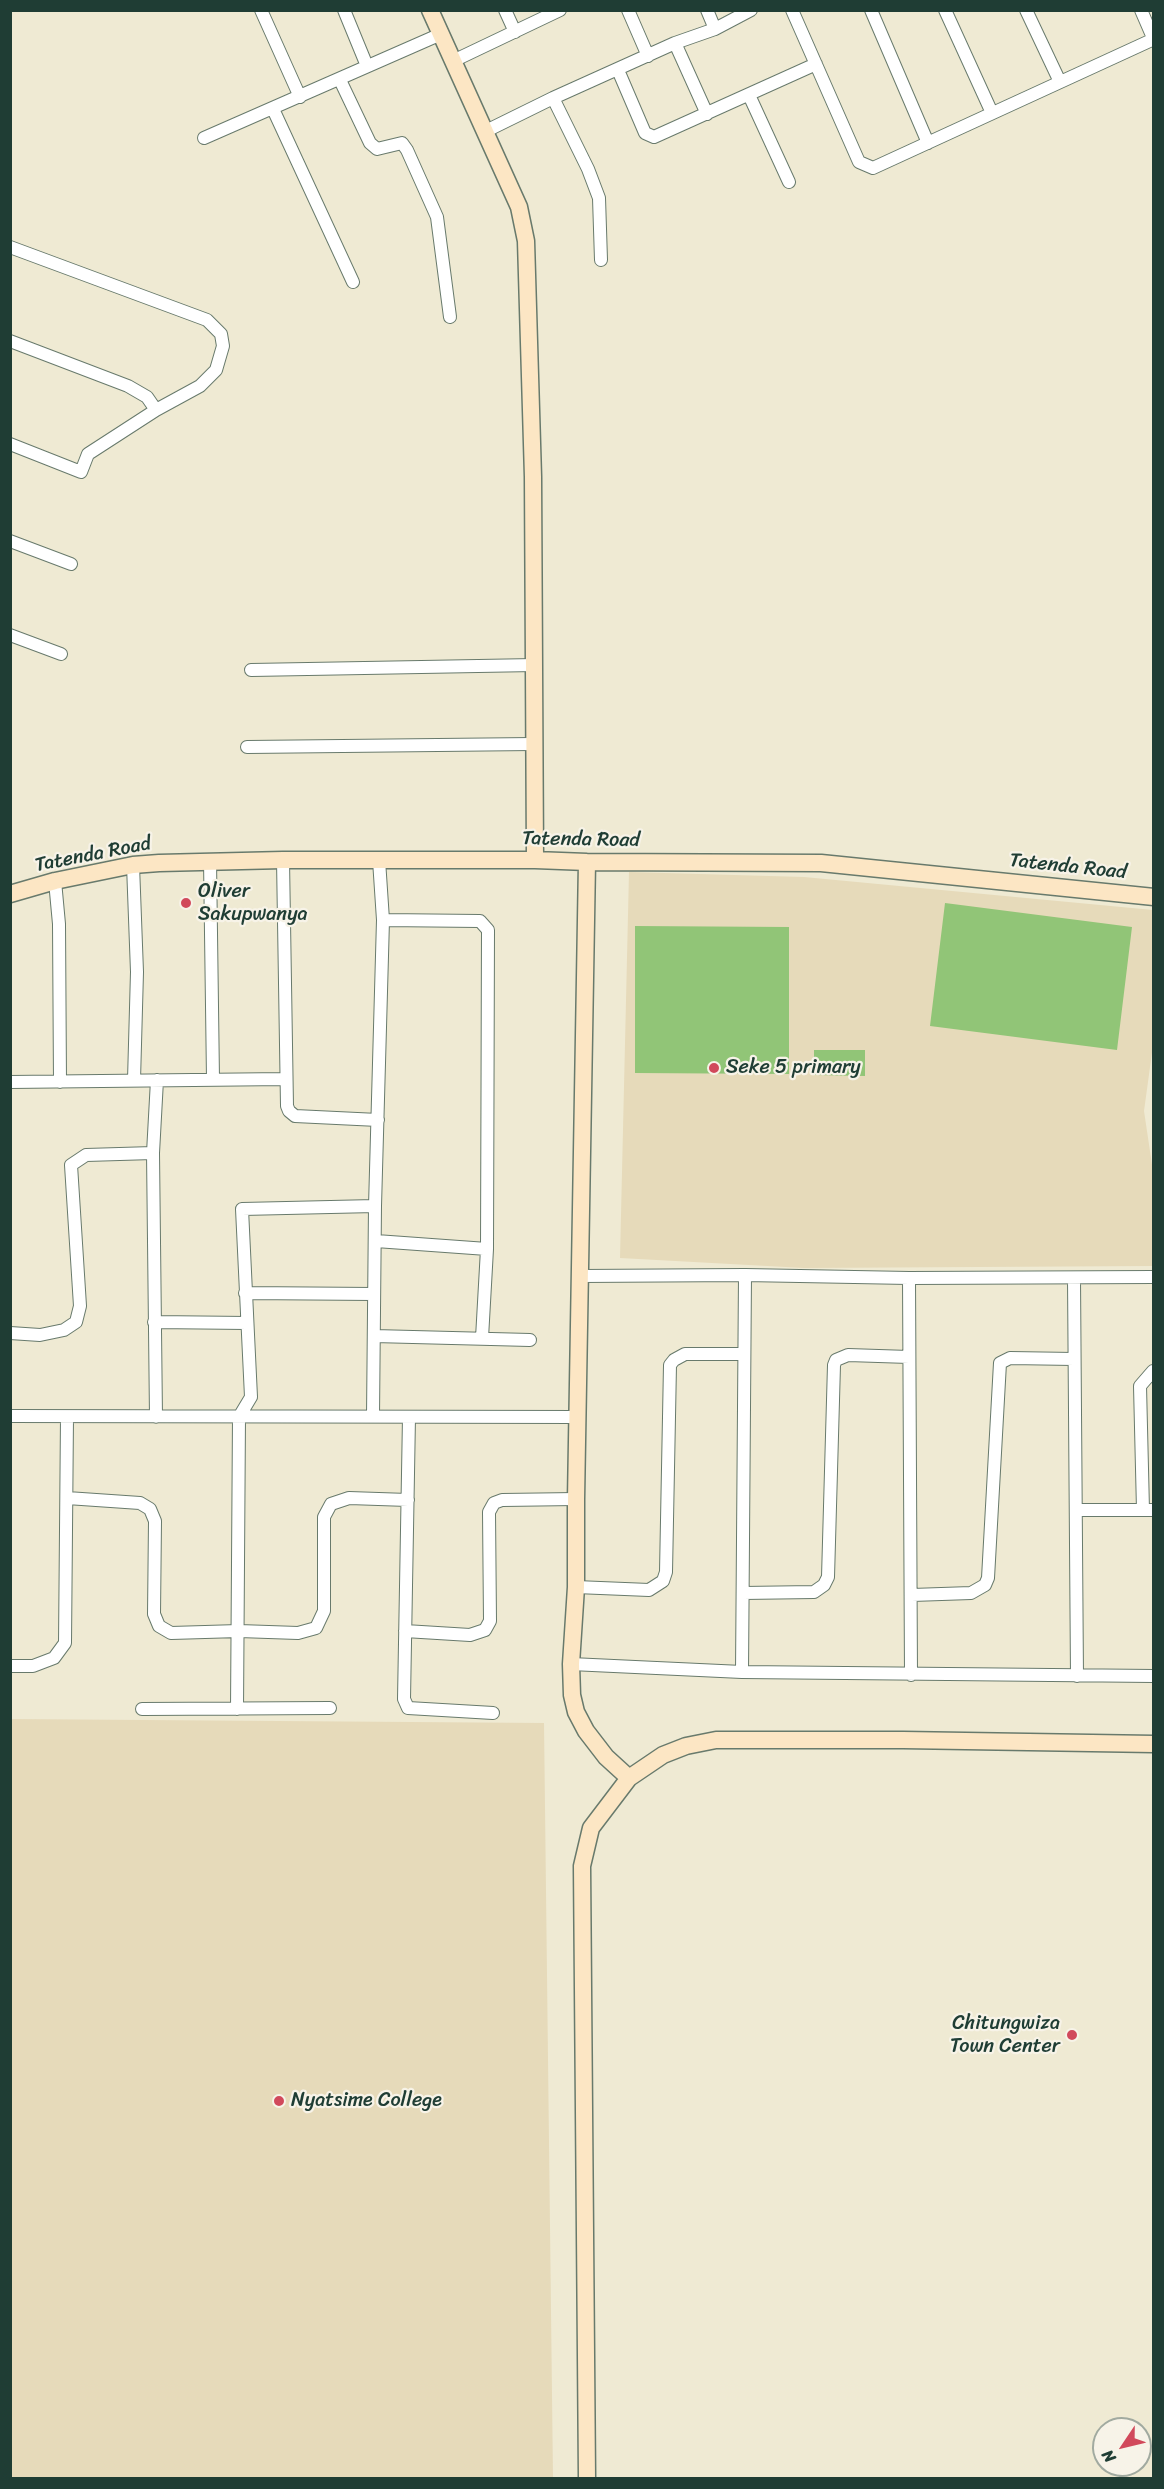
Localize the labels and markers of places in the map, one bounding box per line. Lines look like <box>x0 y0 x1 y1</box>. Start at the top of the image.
place label: Oliver Sakupwanya <box>198 880 308 927</box>
marker: Oliver Sakupwanya <box>179 896 193 910</box>
place label: Seke 5 primary <box>726 1056 861 1080</box>
marker: Seke 5 primary <box>707 1061 721 1075</box>
place label: Chitungwiza Town Center <box>950 2012 1060 2059</box>
marker: Chitungwiza Town Center <box>1065 2028 1079 2042</box>
place label: Nyatsime College <box>291 2089 442 2113</box>
marker: Nyatsime College <box>272 2094 286 2108</box>

